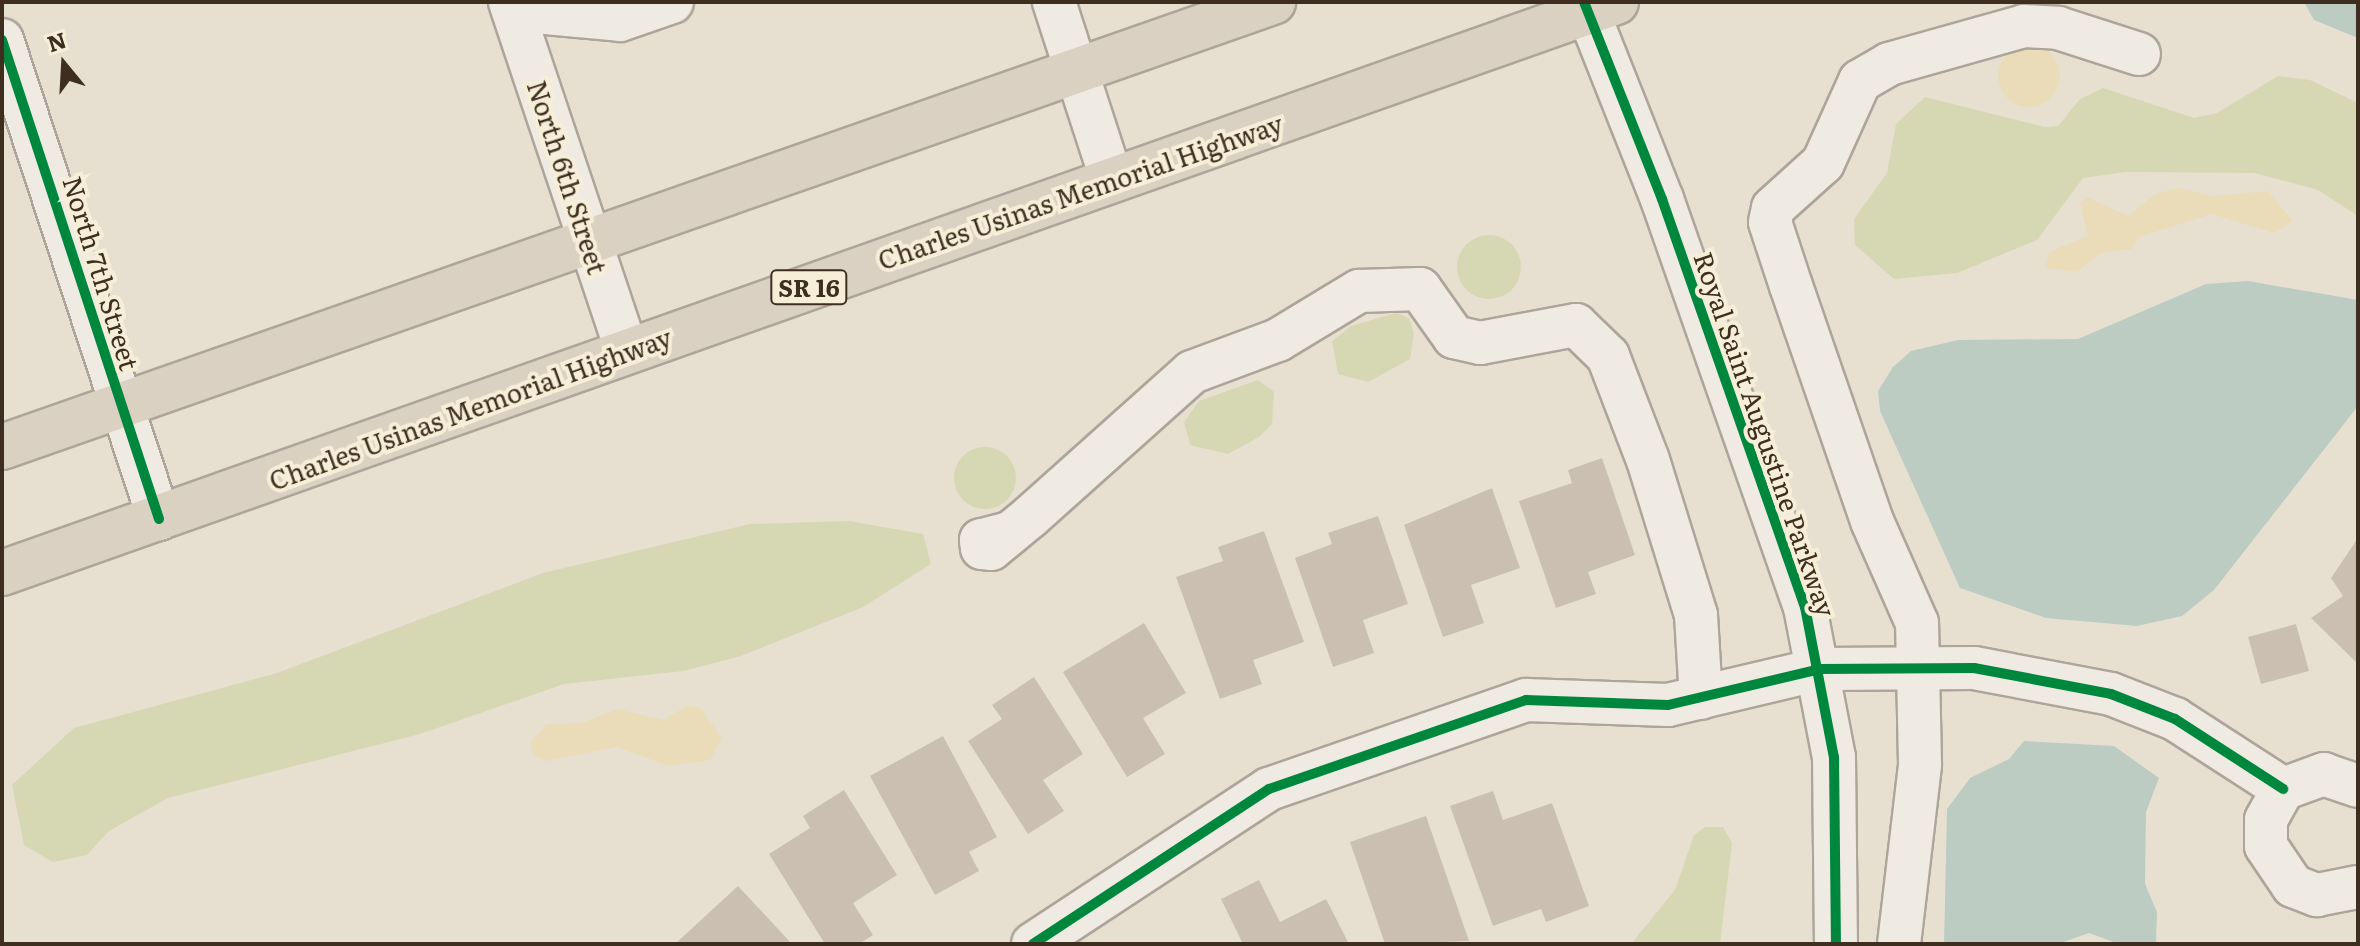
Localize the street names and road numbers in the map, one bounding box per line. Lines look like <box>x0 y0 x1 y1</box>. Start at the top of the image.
street label: North 6th Street <box>522 76 614 278</box>
street label: Charles Usinas Memorial Highway <box>874 107 1286 275</box>
street label: North 7th Street <box>58 172 146 374</box>
street label: Royal Saint Augustine Parkway <box>1689 247 1843 621</box>
road number: SR 16 <box>769 267 849 307</box>
street label: Charles Usinas Memorial Highway <box>265 321 675 495</box>

